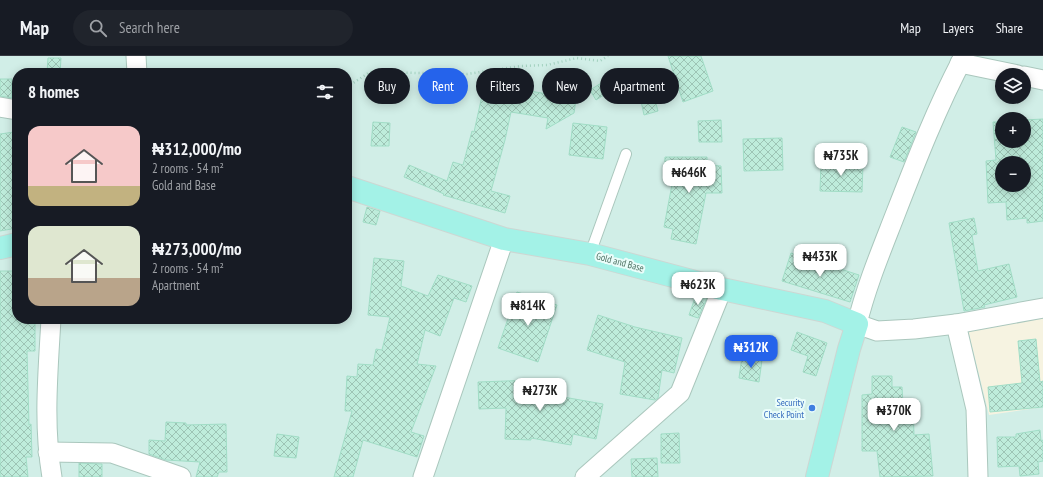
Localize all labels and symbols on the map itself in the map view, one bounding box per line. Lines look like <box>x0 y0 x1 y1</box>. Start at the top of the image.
pin: ₦735K <box>813 143 869 177</box>
pin: ₦646K <box>661 160 717 194</box>
pin: ₦433K <box>792 244 848 278</box>
street label: Gold and Base <box>595 249 645 275</box>
pin: ₦623K <box>670 272 726 306</box>
pin: ₦814K <box>500 293 556 327</box>
pin: ₦312K <box>723 335 779 369</box>
pin: ₦273K <box>512 378 568 412</box>
place label: Security Check Point <box>764 396 804 421</box>
pin: ₦370K <box>866 398 922 432</box>
marker: Security Check Point <box>807 403 817 413</box>

